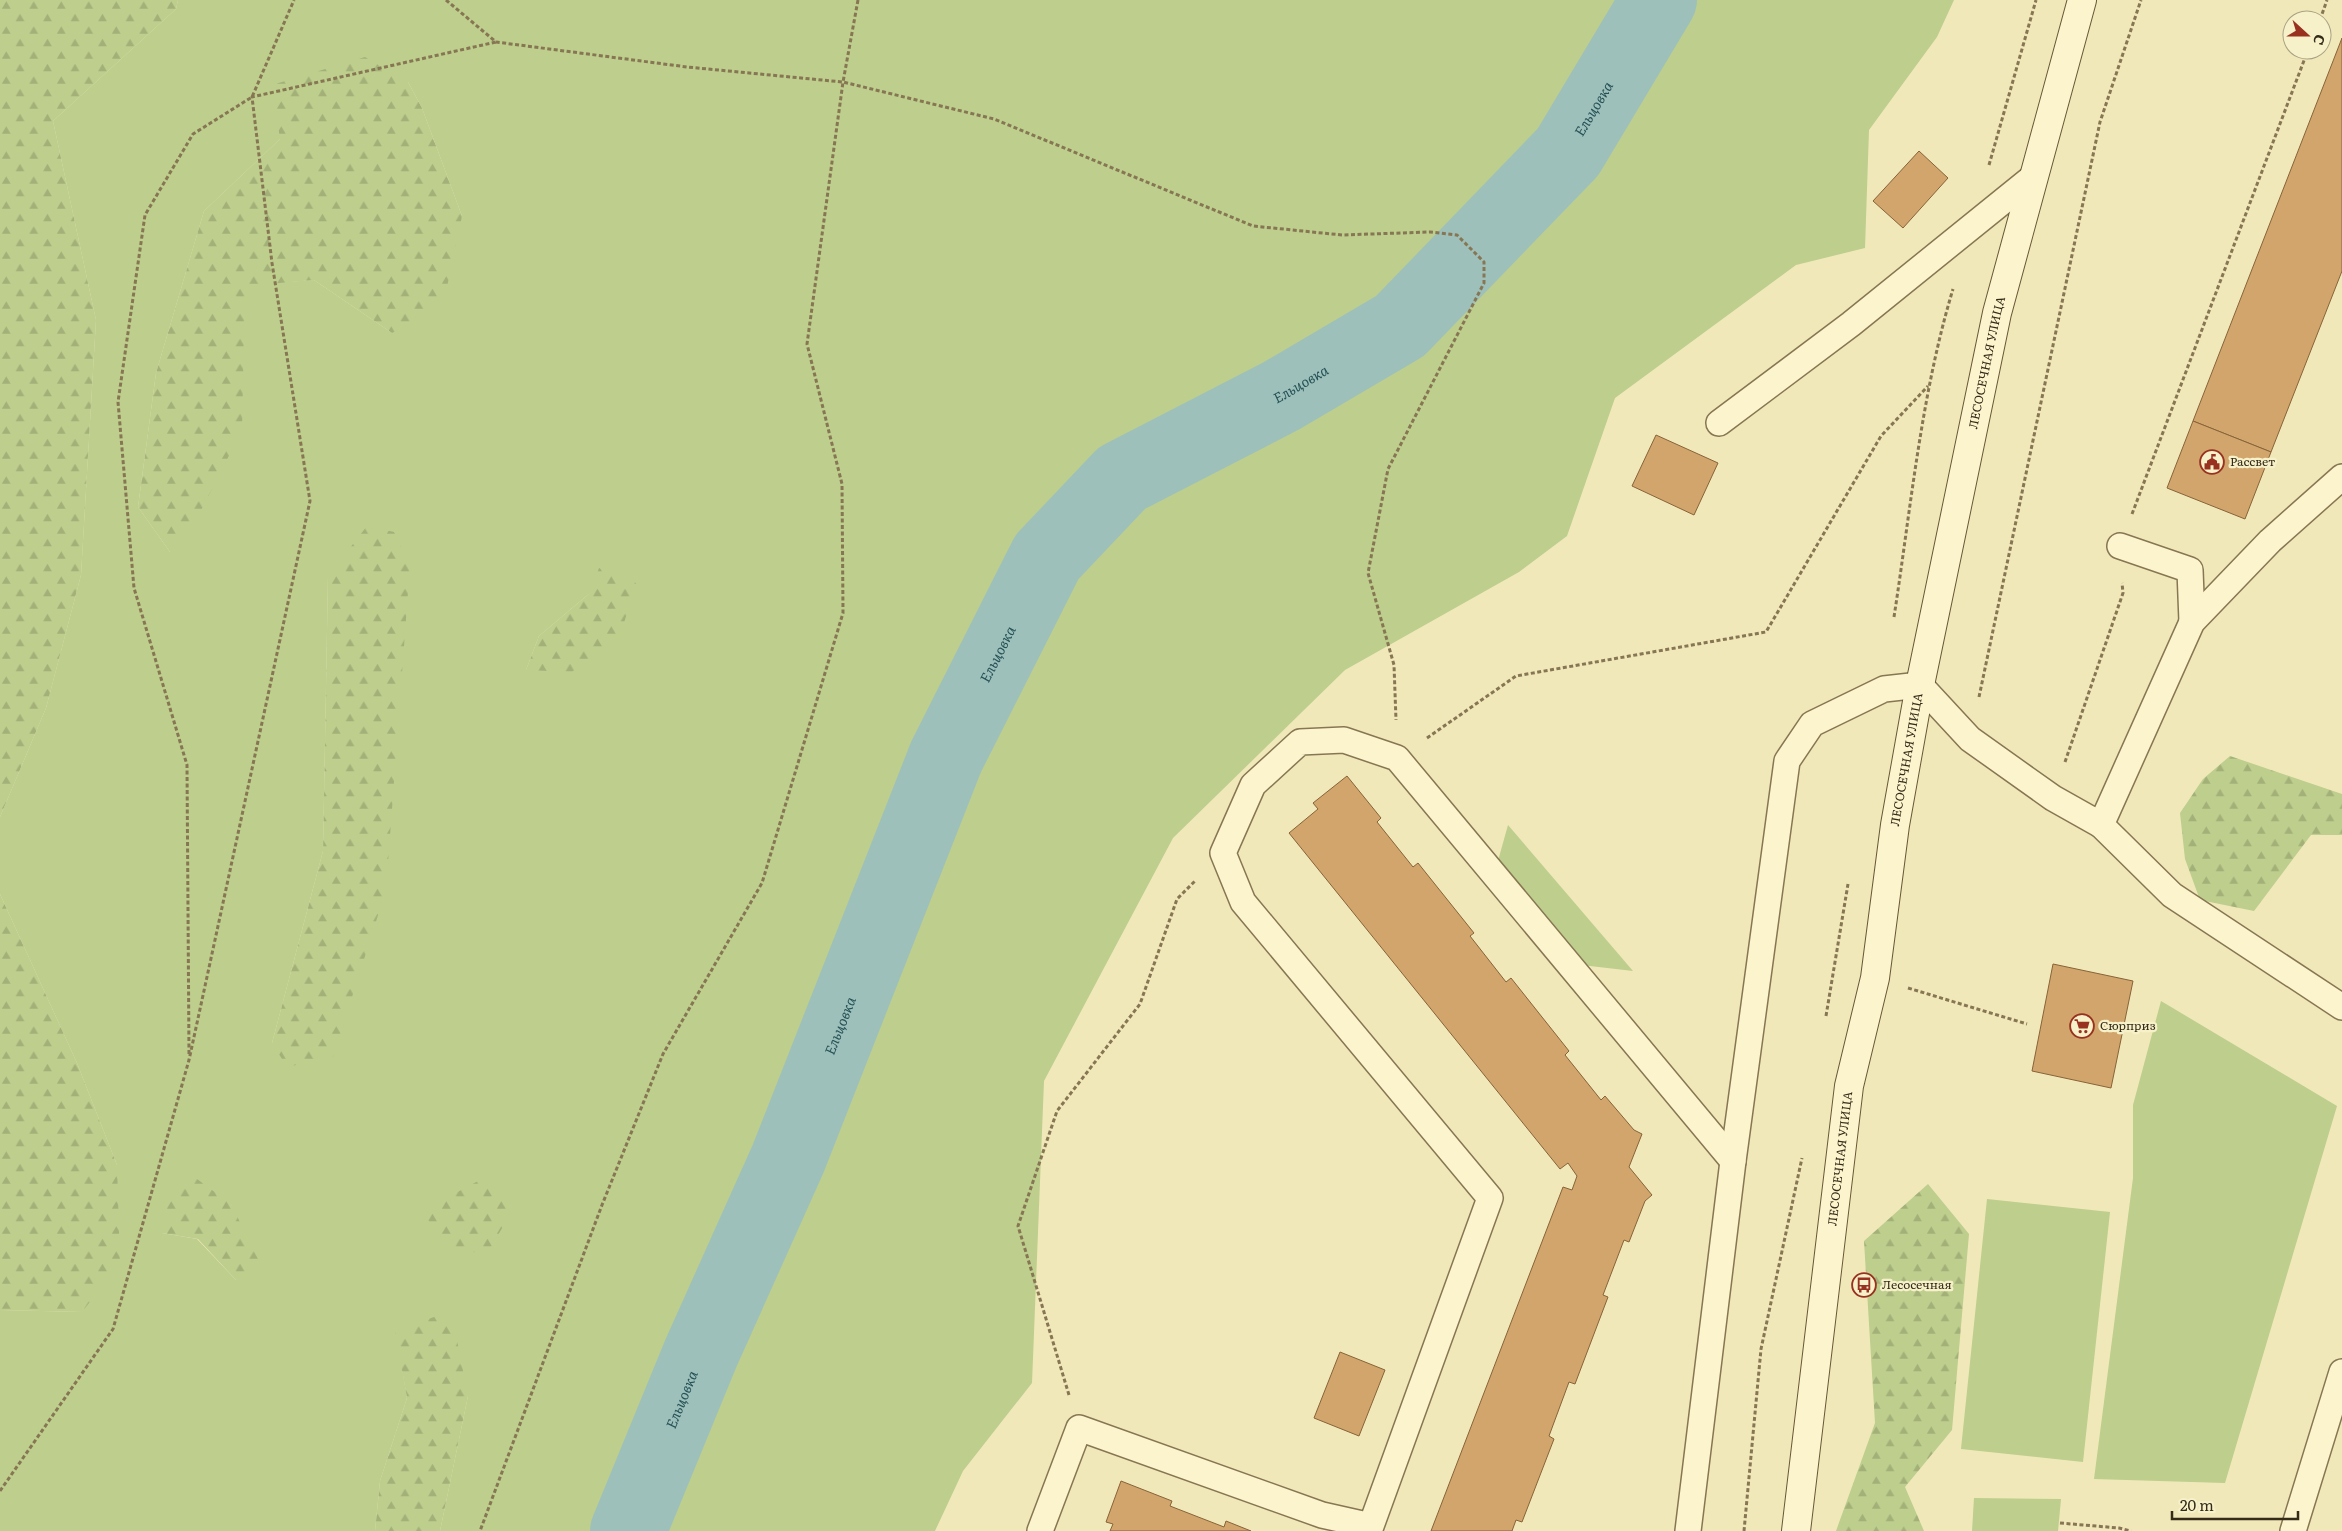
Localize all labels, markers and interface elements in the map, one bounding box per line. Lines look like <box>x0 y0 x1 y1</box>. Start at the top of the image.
north arrow <box>2282 10 2332 60</box>
text: С <box>2309 32 2331 48</box>
water label: Ельцовка <box>1569 77 1617 140</box>
street label: ЛЕСОСЕЧНАЯ УЛИЦА <box>1963 294 2009 430</box>
water label: Ельцовка <box>1270 359 1332 407</box>
public building icon: Рассвет <box>2199 449 2225 475</box>
place label: Рассвет <box>2230 452 2275 470</box>
water label: Ельцовка <box>974 622 1020 686</box>
street label: ЛЕСОСЕЧНАЯ УЛИЦА <box>1885 691 1926 827</box>
water label: Ельцовка <box>819 994 860 1058</box>
supermarket icon: Сюрприз <box>2069 1013 2095 1039</box>
place label: Сюрприз <box>2100 1016 2156 1034</box>
street label: ЛЕСОСЕЧНАЯ УЛИЦА <box>1822 1090 1856 1227</box>
bus stop icon: Лесосечная <box>1851 1272 1877 1298</box>
place label: Лесосечная <box>1882 1275 1952 1293</box>
water label: Ельцовка <box>660 1367 702 1431</box>
scale bar <box>2172 1488 2298 1520</box>
text: 20 m <box>2180 1493 2214 1516</box>

